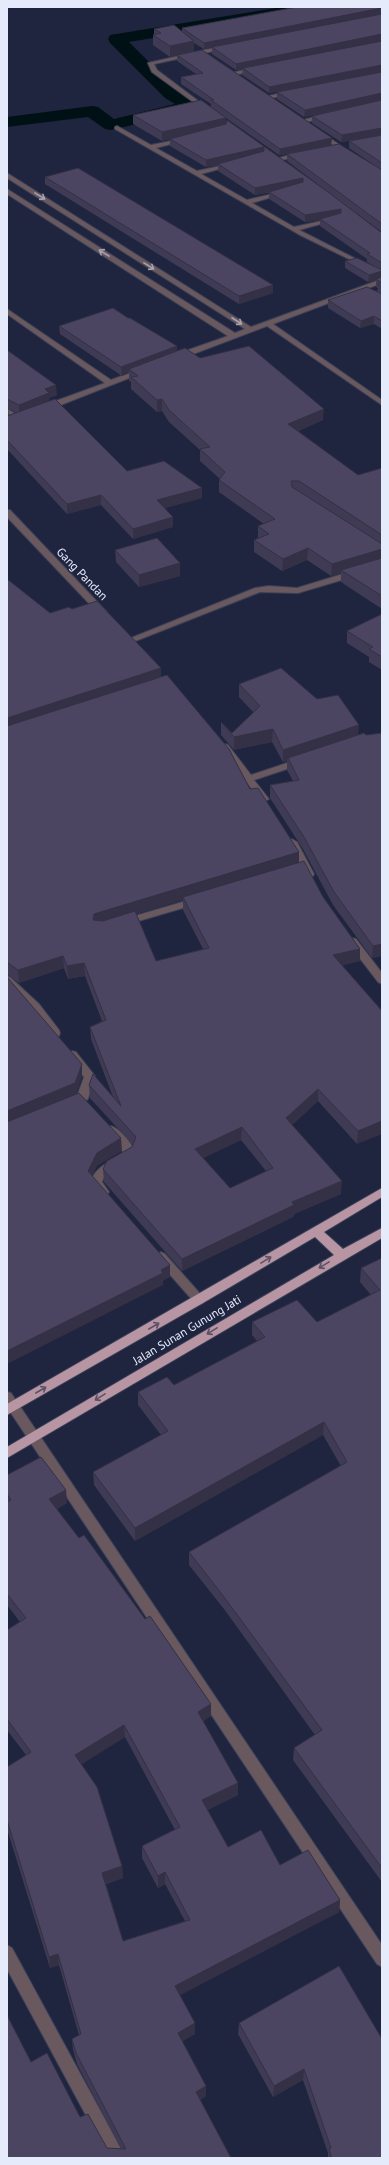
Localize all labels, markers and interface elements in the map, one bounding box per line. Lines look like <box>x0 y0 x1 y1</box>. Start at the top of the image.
one-way arrow <box>34 192 45 200</box>
one-way arrow <box>98 248 109 257</box>
one-way arrow <box>143 262 154 270</box>
one-way arrow <box>231 318 243 326</box>
street label: Gang Pandan <box>54 544 111 603</box>
one-way arrow <box>260 1256 272 1264</box>
one-way arrow <box>318 1262 330 1270</box>
street label: Jalan Sunan Gunung Jati <box>129 1291 244 1368</box>
one-way arrow <box>148 1321 160 1329</box>
one-way arrow <box>206 1328 218 1336</box>
one-way arrow <box>35 1386 47 1394</box>
one-way arrow <box>94 1394 106 1402</box>

